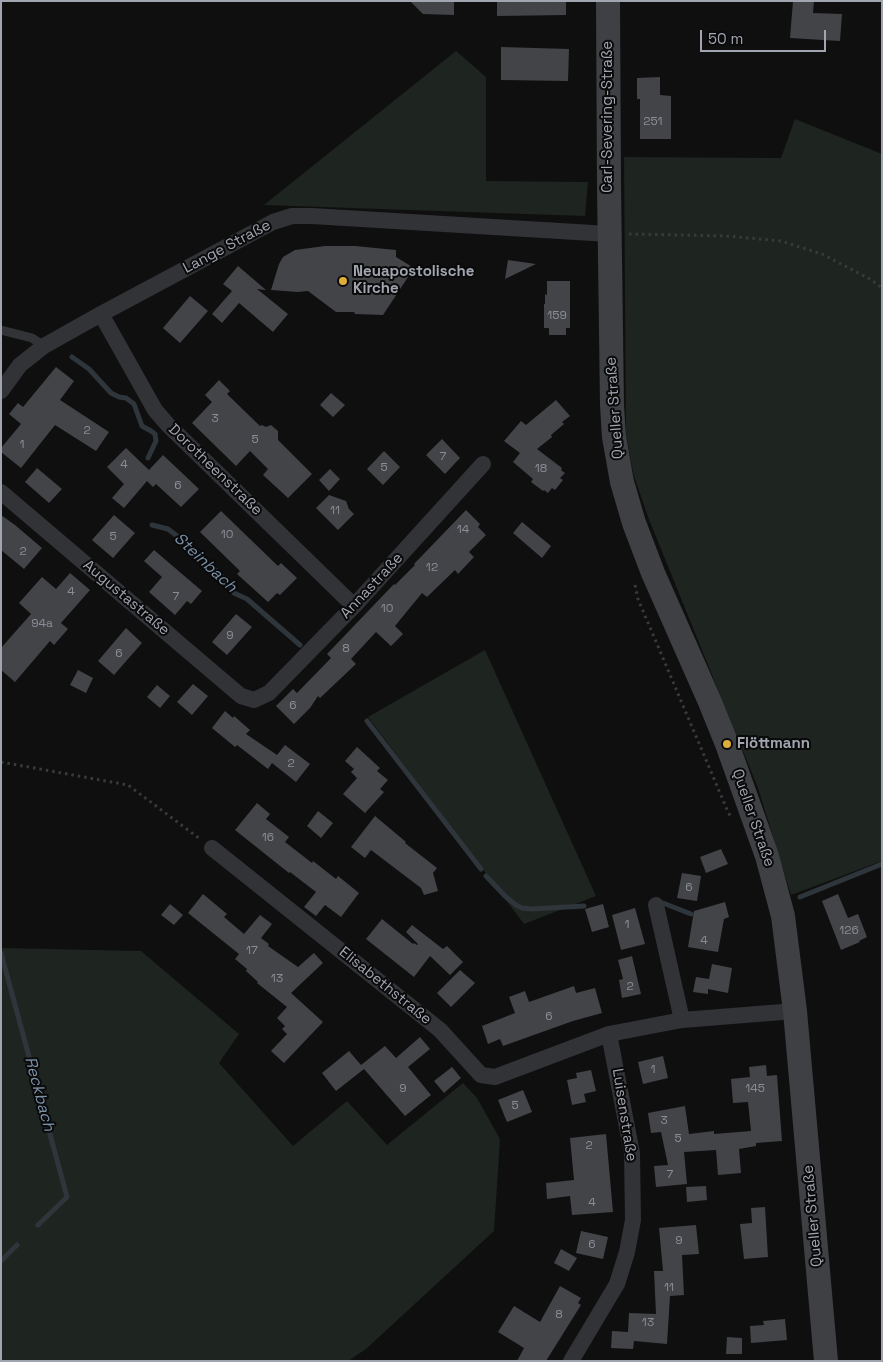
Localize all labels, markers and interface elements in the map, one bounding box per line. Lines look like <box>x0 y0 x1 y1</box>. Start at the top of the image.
scale bar <box>703 20 829 52</box>
text: 50 m <box>708 29 743 48</box>
street label: Carl-Severing-Straße <box>599 41 617 193</box>
house number: 251 <box>643 115 663 129</box>
street label: Lange Straße <box>180 216 274 278</box>
place label: Neuapostolische Kirche <box>353 263 474 298</box>
marker: Neuapostolische Kirche <box>337 275 349 287</box>
house number: 159 <box>547 309 567 323</box>
street label: Queller Straße <box>602 356 628 460</box>
house number: 3 <box>211 412 219 426</box>
street label: Dorotheenstraße <box>164 421 266 519</box>
house number: 2 <box>83 424 91 438</box>
house number: 5 <box>251 433 259 447</box>
house number: 1 <box>19 438 25 452</box>
house number: 7 <box>440 450 446 464</box>
house number: 4 <box>120 458 128 472</box>
house number: 5 <box>380 461 388 475</box>
house number: 18 <box>535 462 547 476</box>
house number: 6 <box>174 479 182 493</box>
house number: 11 <box>330 504 340 518</box>
house number: 14 <box>457 523 469 537</box>
house number: 10 <box>221 528 233 542</box>
water label: Steinbach <box>170 529 240 597</box>
house number: 5 <box>109 530 117 544</box>
house number: 2 <box>19 545 27 559</box>
street label: Annastraße <box>337 549 407 623</box>
street label: Augustastraße <box>79 557 173 639</box>
house number: 12 <box>426 561 438 575</box>
house number: 4 <box>67 585 75 599</box>
house number: 7 <box>173 590 179 604</box>
house number: 10 <box>381 602 393 616</box>
house number: 94a <box>31 617 53 631</box>
house number: 9 <box>226 629 234 643</box>
house number: 8 <box>342 642 350 656</box>
house number: 6 <box>115 647 123 661</box>
house number: 6 <box>289 699 297 713</box>
place label: Flöttmann <box>737 735 810 753</box>
marker: Flöttmann <box>721 738 733 750</box>
house number: 2 <box>287 757 295 771</box>
street label: Queller Straße <box>728 767 778 869</box>
house number: 16 <box>262 831 274 845</box>
house number: 6 <box>685 881 693 895</box>
house number: 1 <box>624 918 630 932</box>
house number: 126 <box>839 924 859 938</box>
house number: 4 <box>700 934 708 948</box>
street label: Elisabethstraße <box>335 943 435 1029</box>
house number: 17 <box>246 944 258 958</box>
house number: 13 <box>271 972 283 986</box>
house number: 2 <box>626 980 634 994</box>
house number: 6 <box>545 1010 553 1024</box>
water label: Reckbach <box>20 1055 58 1133</box>
house number: 1 <box>650 1063 656 1077</box>
street label: Luisenstraße <box>608 1067 640 1163</box>
house number: 9 <box>399 1082 407 1096</box>
house number: 145 <box>745 1082 765 1096</box>
house number: 5 <box>511 1099 519 1113</box>
house number: 3 <box>660 1114 668 1128</box>
house number: 5 <box>674 1132 682 1146</box>
house number: 2 <box>585 1139 593 1153</box>
street label: Queller Straße <box>800 1164 826 1268</box>
house number: 7 <box>667 1168 673 1182</box>
house number: 4 <box>588 1196 596 1210</box>
house number: 9 <box>675 1234 683 1248</box>
house number: 6 <box>588 1238 596 1252</box>
house number: 11 <box>664 1281 674 1295</box>
house number: 8 <box>555 1308 563 1322</box>
house number: 13 <box>642 1316 654 1330</box>

